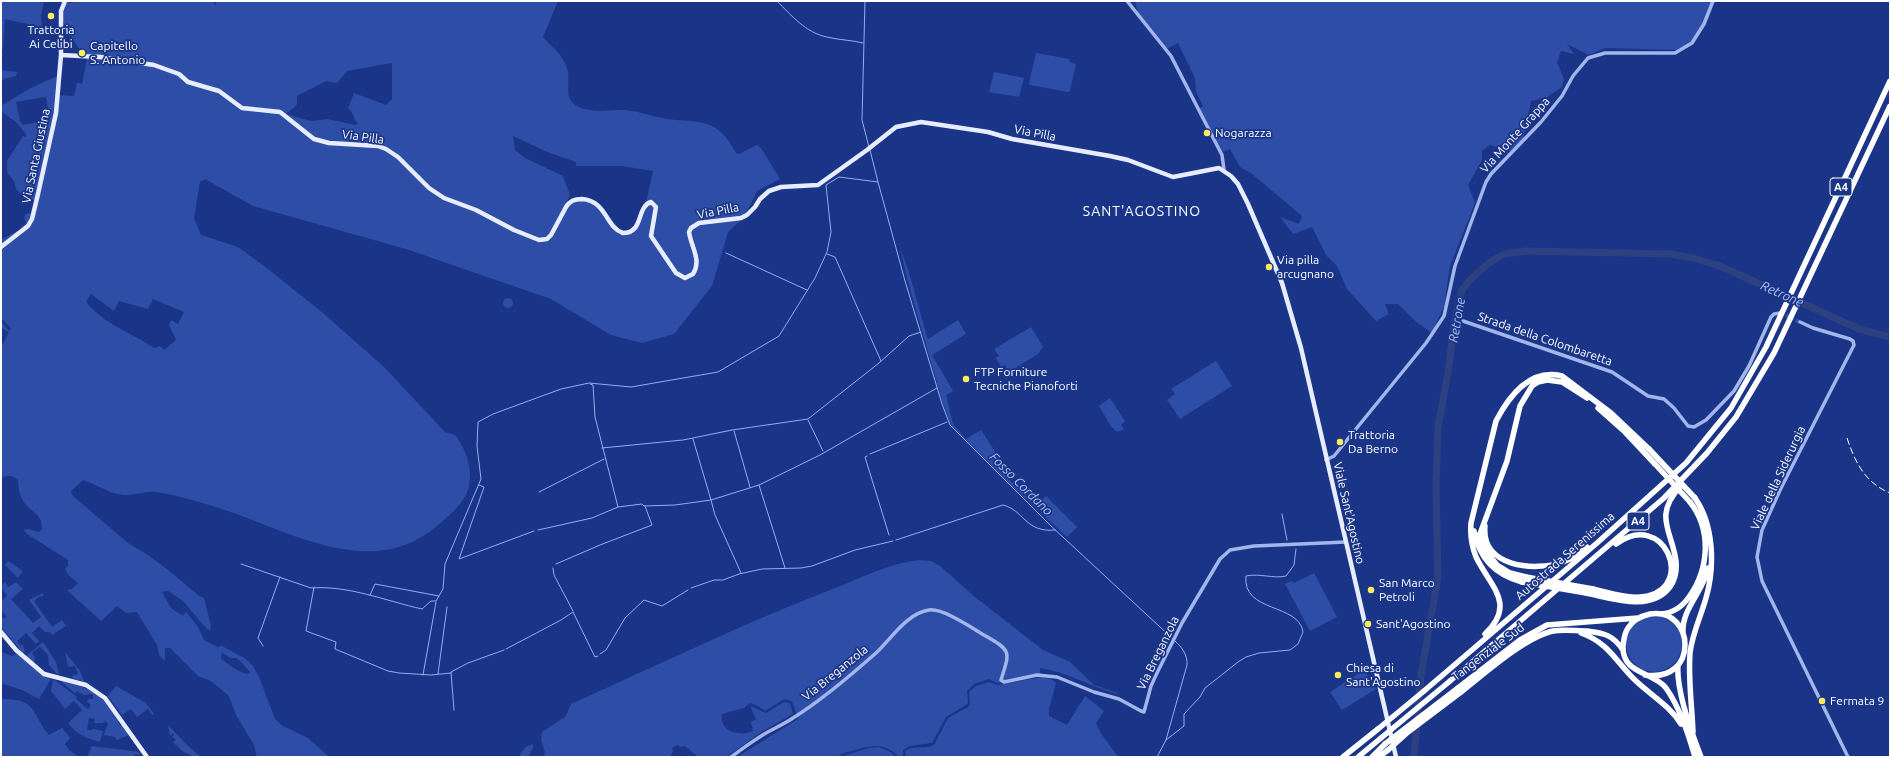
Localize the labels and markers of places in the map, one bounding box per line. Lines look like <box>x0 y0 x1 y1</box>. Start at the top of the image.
marker: Trattoria Ai Celibi <box>46 11 56 21</box>
place label: Trattoria Ai Celibi <box>27 23 75 51</box>
place label: Capitello S. Antonio <box>90 39 145 67</box>
marker: Capitello S. Antonio <box>77 48 87 58</box>
place label: Nogarazza <box>1215 126 1272 140</box>
marker: Nogarazza <box>1202 128 1212 138</box>
place label: Via pilla arcugnano <box>1277 253 1334 281</box>
marker: Via pilla arcugnano <box>1264 262 1274 272</box>
place label: FTP Forniture Tecniche Pianoforti <box>974 365 1078 393</box>
marker: FTP Forniture Tecniche Pianoforti <box>961 374 971 384</box>
place label: Trattoria Da Berno <box>1348 428 1398 456</box>
marker: Trattoria Da Berno <box>1335 437 1345 447</box>
place label: San Marco Petroli <box>1379 576 1435 604</box>
marker: San Marco Petroli <box>1366 585 1376 595</box>
place label: Sant'Agostino <box>1376 617 1451 631</box>
marker: Sant'Agostino <box>1363 619 1373 629</box>
place label: Chiesa di Sant'Agostino <box>1346 661 1421 689</box>
marker: Chiesa di Sant'Agostino <box>1333 670 1343 680</box>
place label: Fermata 9 <box>1830 694 1884 708</box>
marker: Fermata 9 <box>1817 696 1827 706</box>

